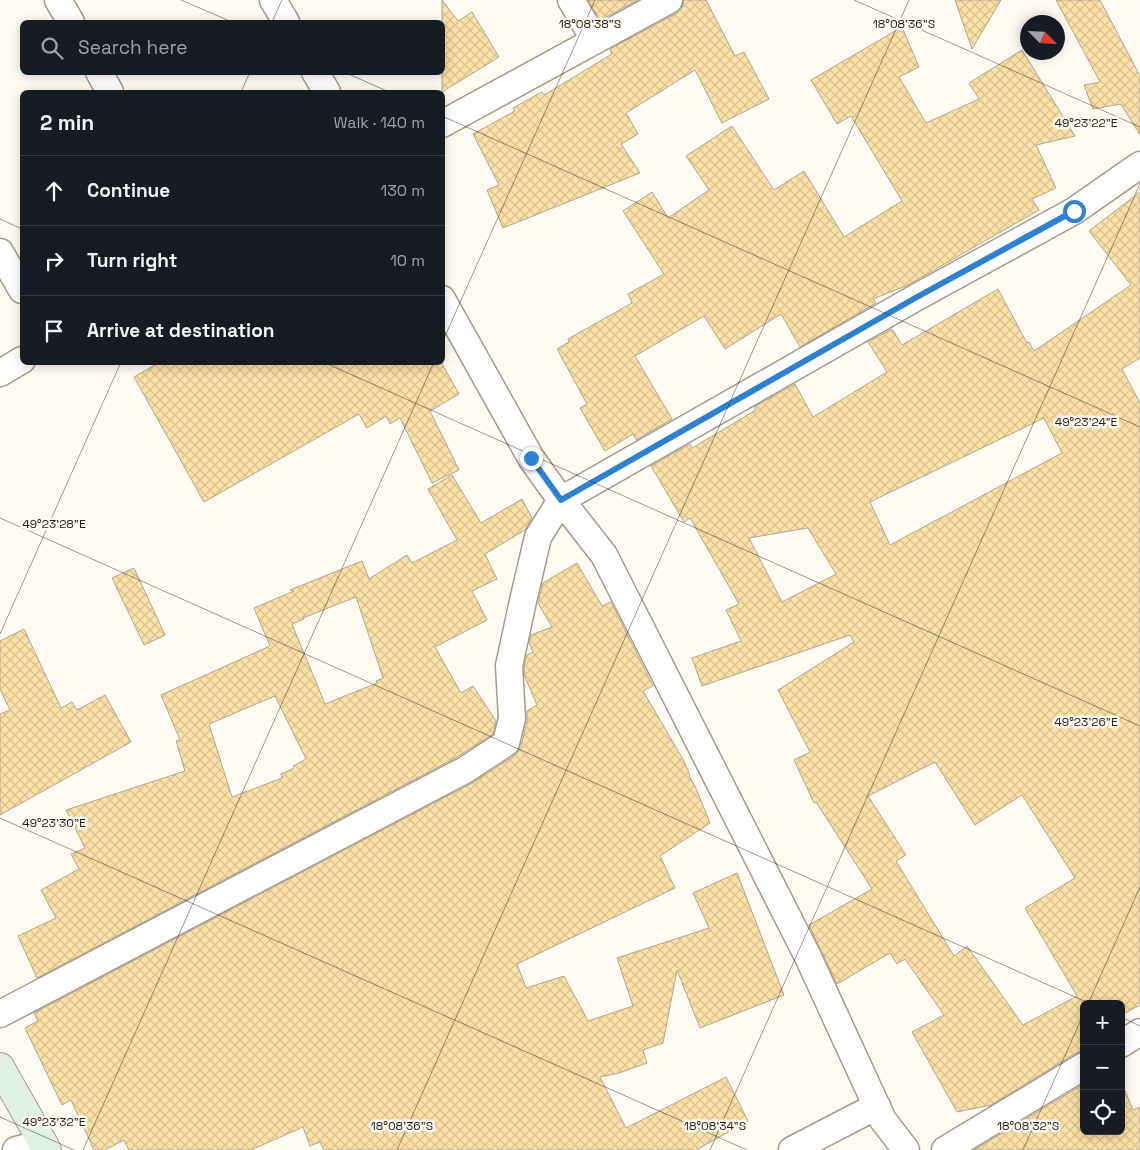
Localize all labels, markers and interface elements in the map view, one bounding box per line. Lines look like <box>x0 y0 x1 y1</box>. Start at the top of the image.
north arrow <box>1020 15 1065 60</box>
text: 18°08'38"S <box>559 16 621 32</box>
text: 18°08'36"S <box>873 16 935 32</box>
search box <box>20 20 445 75</box>
icon: search <box>38 34 66 62</box>
text: Search here <box>78 35 188 60</box>
text: 2 min <box>40 109 94 136</box>
text: Walk · 140 m <box>333 112 425 133</box>
text: 49°23'22"E <box>1054 115 1118 131</box>
icon: ahead <box>40 177 68 205</box>
text: Continue <box>87 178 170 203</box>
text: 130 m <box>381 180 425 201</box>
route start <box>1063 200 1086 223</box>
icon: right <box>40 247 68 275</box>
text: Turn right <box>87 248 177 273</box>
text: 10 m <box>390 250 425 271</box>
icon: arrive <box>40 317 68 345</box>
text: Arrive at destination <box>87 318 275 343</box>
text: 49°23'24"E <box>1055 414 1118 430</box>
route end <box>520 447 543 470</box>
text: 49°23'28"E <box>22 516 86 532</box>
text: 49°23'26"E <box>1054 714 1118 730</box>
text: 49°23'30"E <box>22 815 86 831</box>
map controls <box>1080 1000 1125 1135</box>
button: + <box>1080 1000 1125 1045</box>
button: − <box>1080 1045 1125 1090</box>
button: locate <box>1080 1090 1125 1135</box>
text: 49°23'32"E <box>22 1114 86 1130</box>
text: 18°08'36"S <box>371 1118 433 1134</box>
text: 18°08'34"S <box>684 1118 746 1134</box>
text: 18°08'32"S <box>997 1118 1059 1134</box>

